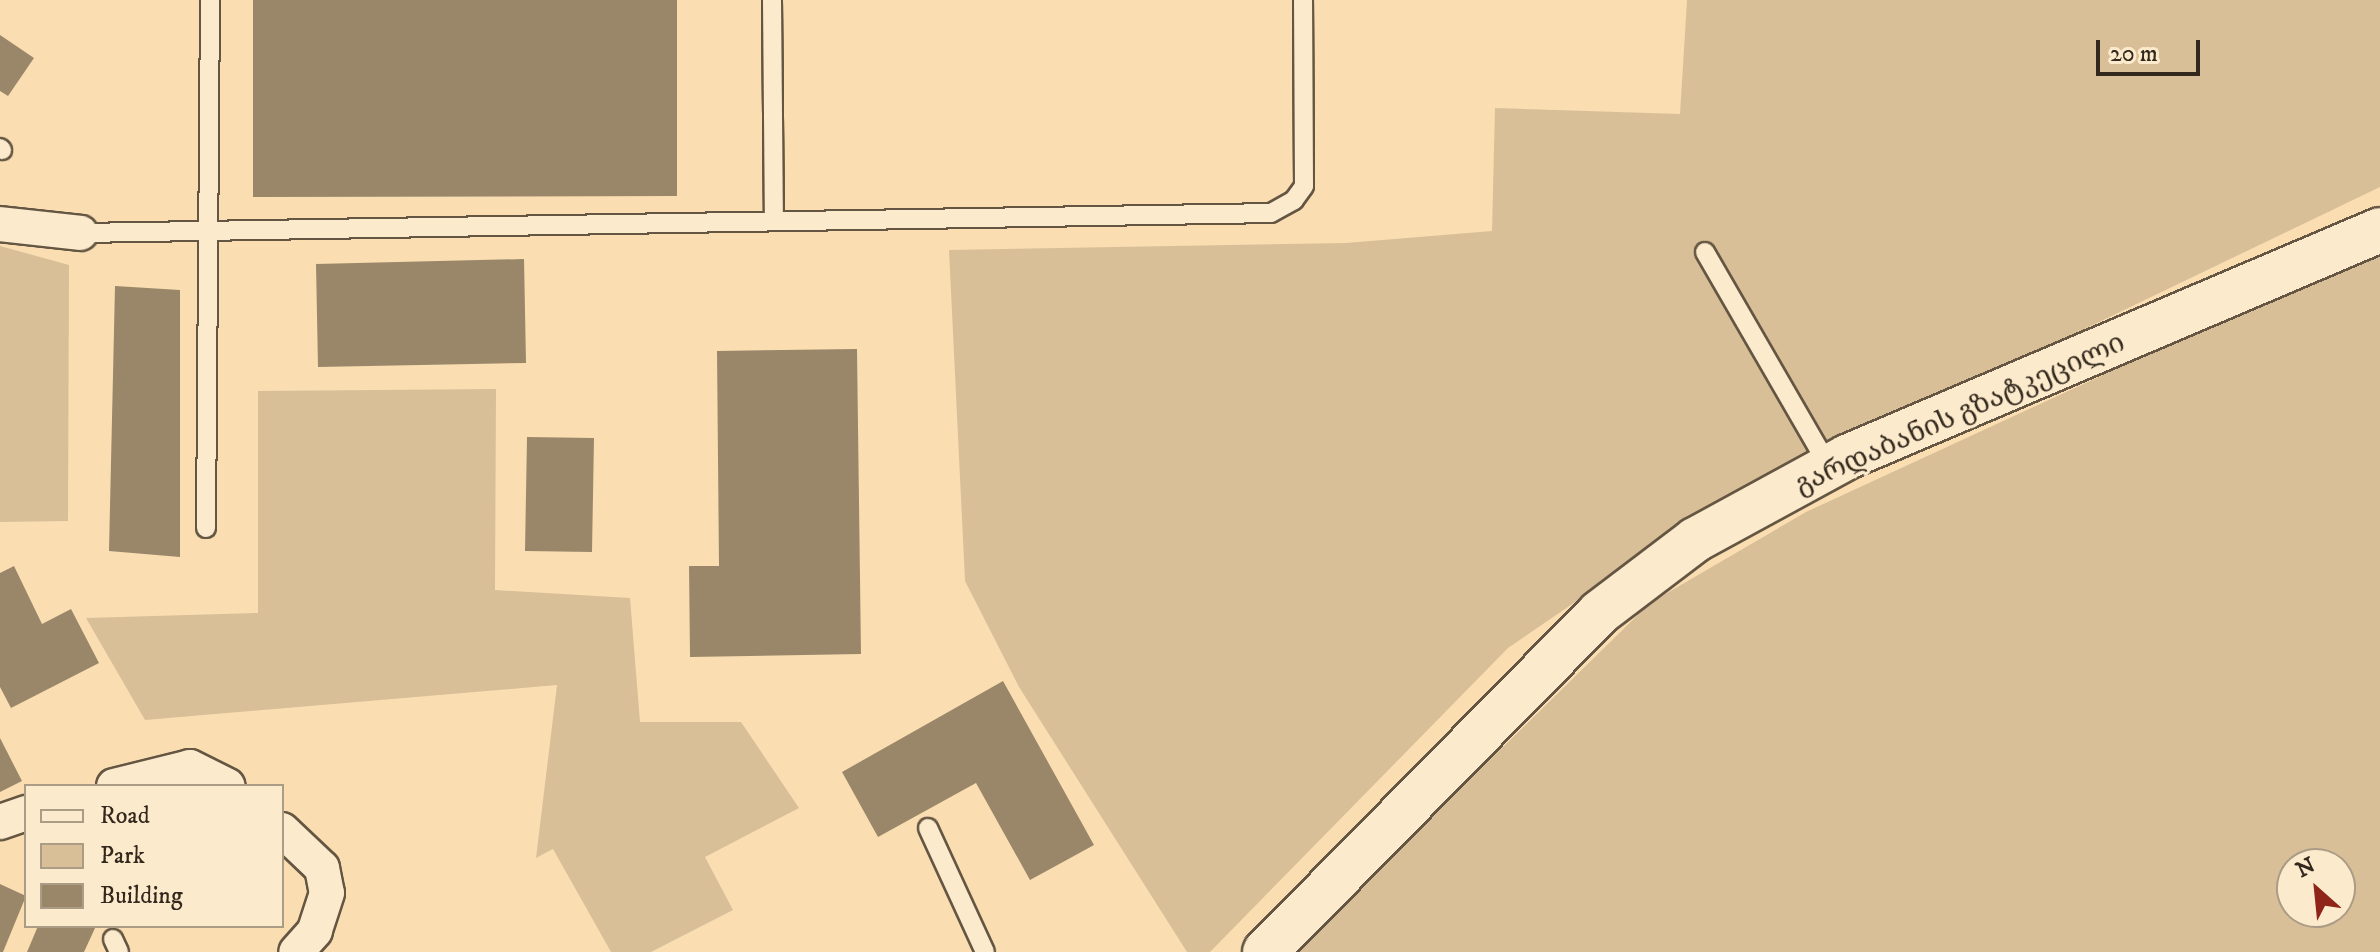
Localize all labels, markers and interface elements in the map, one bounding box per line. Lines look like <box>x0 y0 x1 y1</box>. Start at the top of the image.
scale bar <box>2100 24 2204 74</box>
text: 20 m <box>2110 39 2158 69</box>
street label: გარდაბანის გზატკეცილი <box>1790 326 2130 502</box>
legend <box>24 784 284 928</box>
text: Road <box>100 801 150 831</box>
text: Park <box>100 841 145 871</box>
north arrow <box>2276 848 2356 928</box>
text: N <box>2292 852 2320 884</box>
text: Building <box>100 881 183 911</box>

